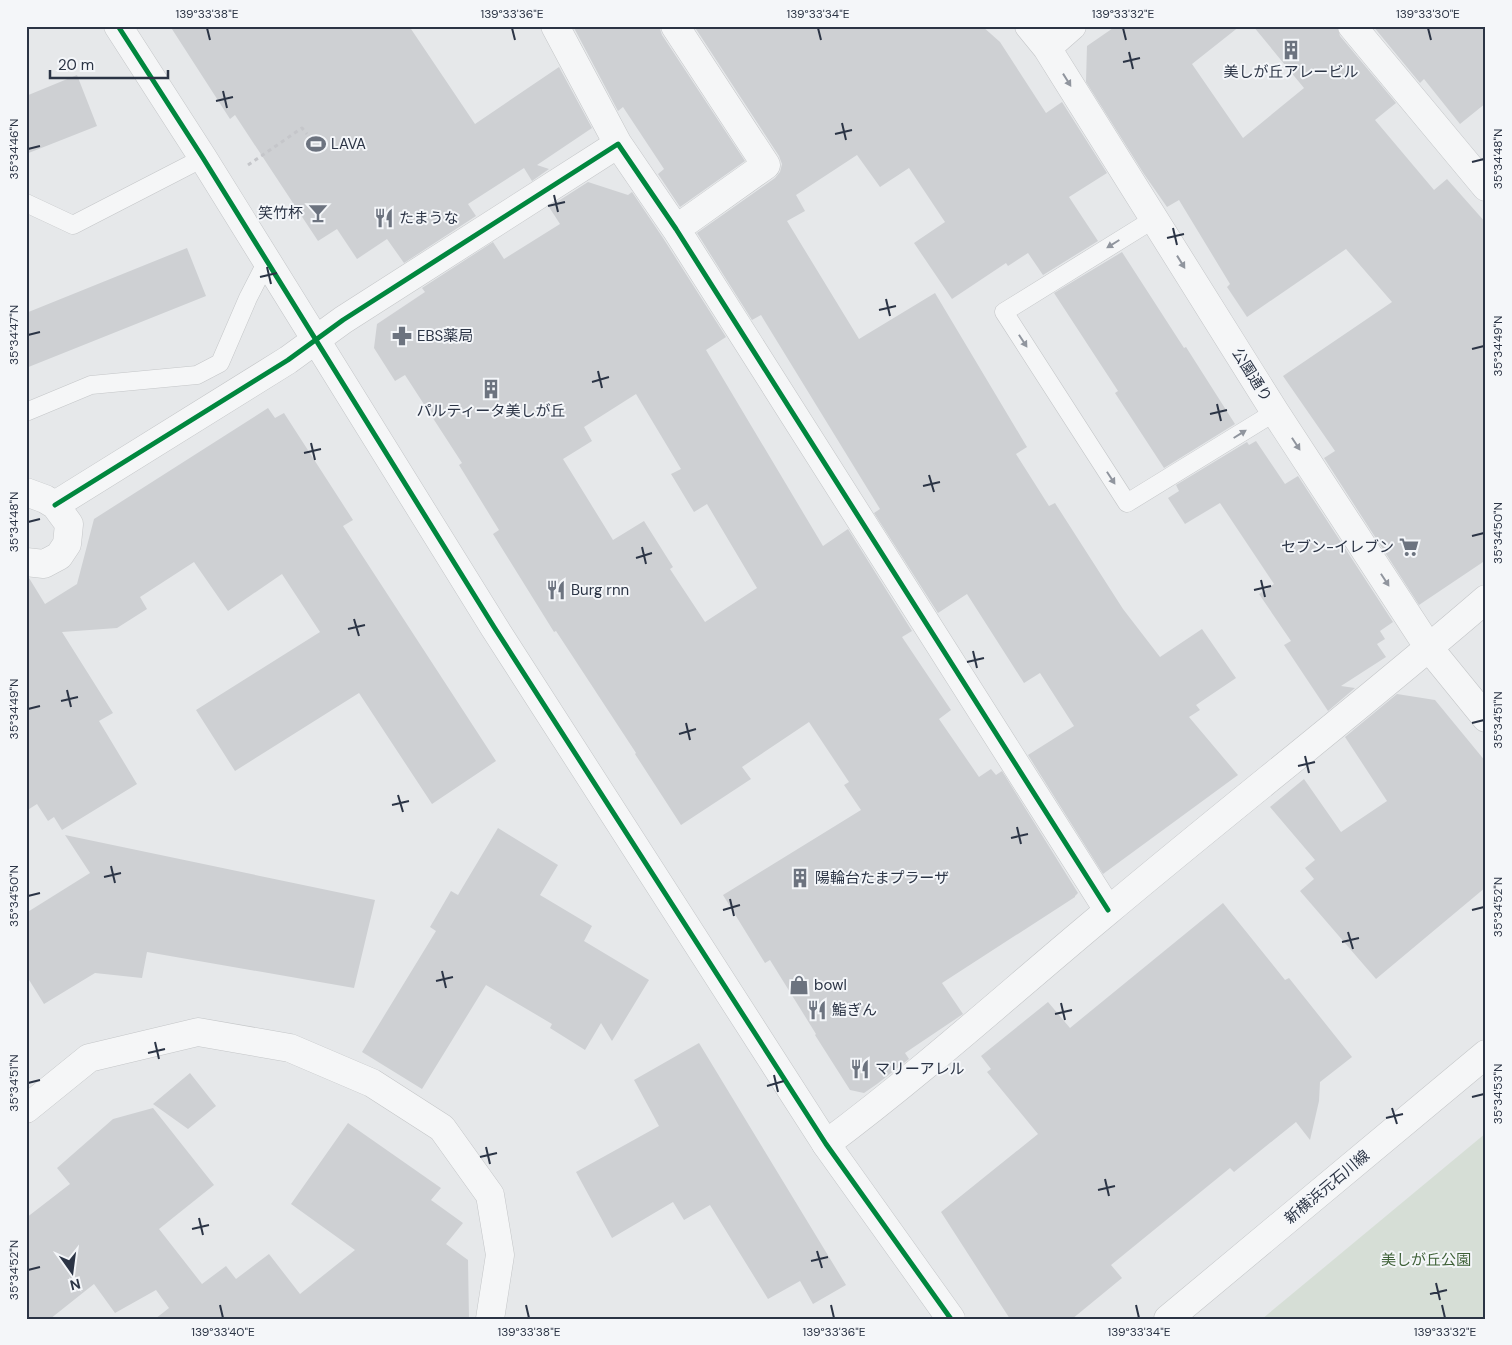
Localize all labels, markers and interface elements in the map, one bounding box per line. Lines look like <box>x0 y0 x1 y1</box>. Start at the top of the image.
text: 139°33'38"E <box>176 6 239 22</box>
text: 139°33'36"E <box>480 6 544 22</box>
text: 139°33'34"E <box>787 6 850 22</box>
text: 139°33'32"E <box>1092 6 1154 22</box>
text: 139°33'30"E <box>1396 6 1460 22</box>
building icon: 美しが丘アレービル <box>1280 39 1302 61</box>
scale bar <box>50 48 168 80</box>
text: 20 m <box>58 55 94 75</box>
place label: 美しが丘アレービル <box>1223 62 1359 82</box>
one-way arrow <box>1062 73 1072 87</box>
text: 35°34'46"N <box>6 119 22 179</box>
text: 35°34'48"N <box>1490 129 1506 189</box>
sports icon: LAVA <box>305 133 327 155</box>
place label: LAVA <box>331 134 366 154</box>
bar icon: 笑竹杯 <box>307 202 329 224</box>
place label: 笑竹杯 <box>258 203 303 223</box>
restaurant icon: たまうな <box>373 207 395 229</box>
place label: たまうな <box>399 208 459 228</box>
one-way arrow <box>1106 240 1119 249</box>
one-way arrow <box>1177 255 1186 269</box>
text: 35°34'47"N <box>6 305 22 365</box>
text: 35°34'49"N <box>1490 316 1506 376</box>
pharmacy icon: EBS薬局 <box>391 325 413 347</box>
place label: EBS薬局 <box>417 326 473 346</box>
one-way arrow <box>1018 334 1028 348</box>
street label: 公園通り <box>1228 344 1276 406</box>
building icon: パルティータ美しが丘 <box>480 378 502 400</box>
place label: パルティータ美しが丘 <box>416 401 566 421</box>
one-way arrow <box>1233 429 1246 438</box>
one-way arrow <box>1291 437 1301 451</box>
one-way arrow <box>1106 471 1116 484</box>
text: 35°34'48"N <box>6 492 22 552</box>
text: 35°34'50"N <box>1490 502 1506 564</box>
supermarket icon: セブン-イレブン <box>1398 536 1420 558</box>
place label: セブン-イレブン <box>1281 537 1394 557</box>
one-way arrow <box>1380 573 1389 587</box>
restaurant icon: Burg rnn <box>545 579 567 601</box>
place label: Burg rnn <box>571 580 629 600</box>
text: 35°34'49"N <box>6 679 22 739</box>
text: 35°34'51"N <box>1490 691 1506 749</box>
text: 35°34'50"N <box>6 865 22 927</box>
building icon: 陽輪台たまプラーザ <box>789 867 811 889</box>
place label: 陽輪台たまプラーザ <box>815 868 949 888</box>
text: 35°34'52"N <box>1490 877 1506 937</box>
shop icon: bowl <box>788 974 810 996</box>
place label: bowl <box>814 975 847 995</box>
restaurant icon: 鮨ぎん <box>806 999 828 1021</box>
place label: 鮨ぎん <box>832 1000 877 1020</box>
text: 35°34'51"N <box>6 1054 22 1112</box>
restaurant icon: マリーアレル <box>849 1058 871 1080</box>
place label: マリーアレル <box>875 1059 964 1079</box>
text: 35°34'53"N <box>1490 1064 1506 1124</box>
street label: 新横浜元石川線 <box>1280 1146 1374 1228</box>
text: 35°34'52"N <box>6 1240 22 1300</box>
north arrow <box>48 1248 98 1298</box>
park label: 美しが丘公園 <box>1381 1250 1471 1270</box>
text: N <box>68 1275 82 1295</box>
text: 139°33'40"E <box>191 1324 255 1340</box>
text: 139°33'38"E <box>498 1324 561 1340</box>
text: 139°33'36"E <box>802 1324 866 1340</box>
text: 139°33'34"E <box>1108 1324 1171 1340</box>
text: 139°33'32"E <box>1414 1324 1476 1340</box>

